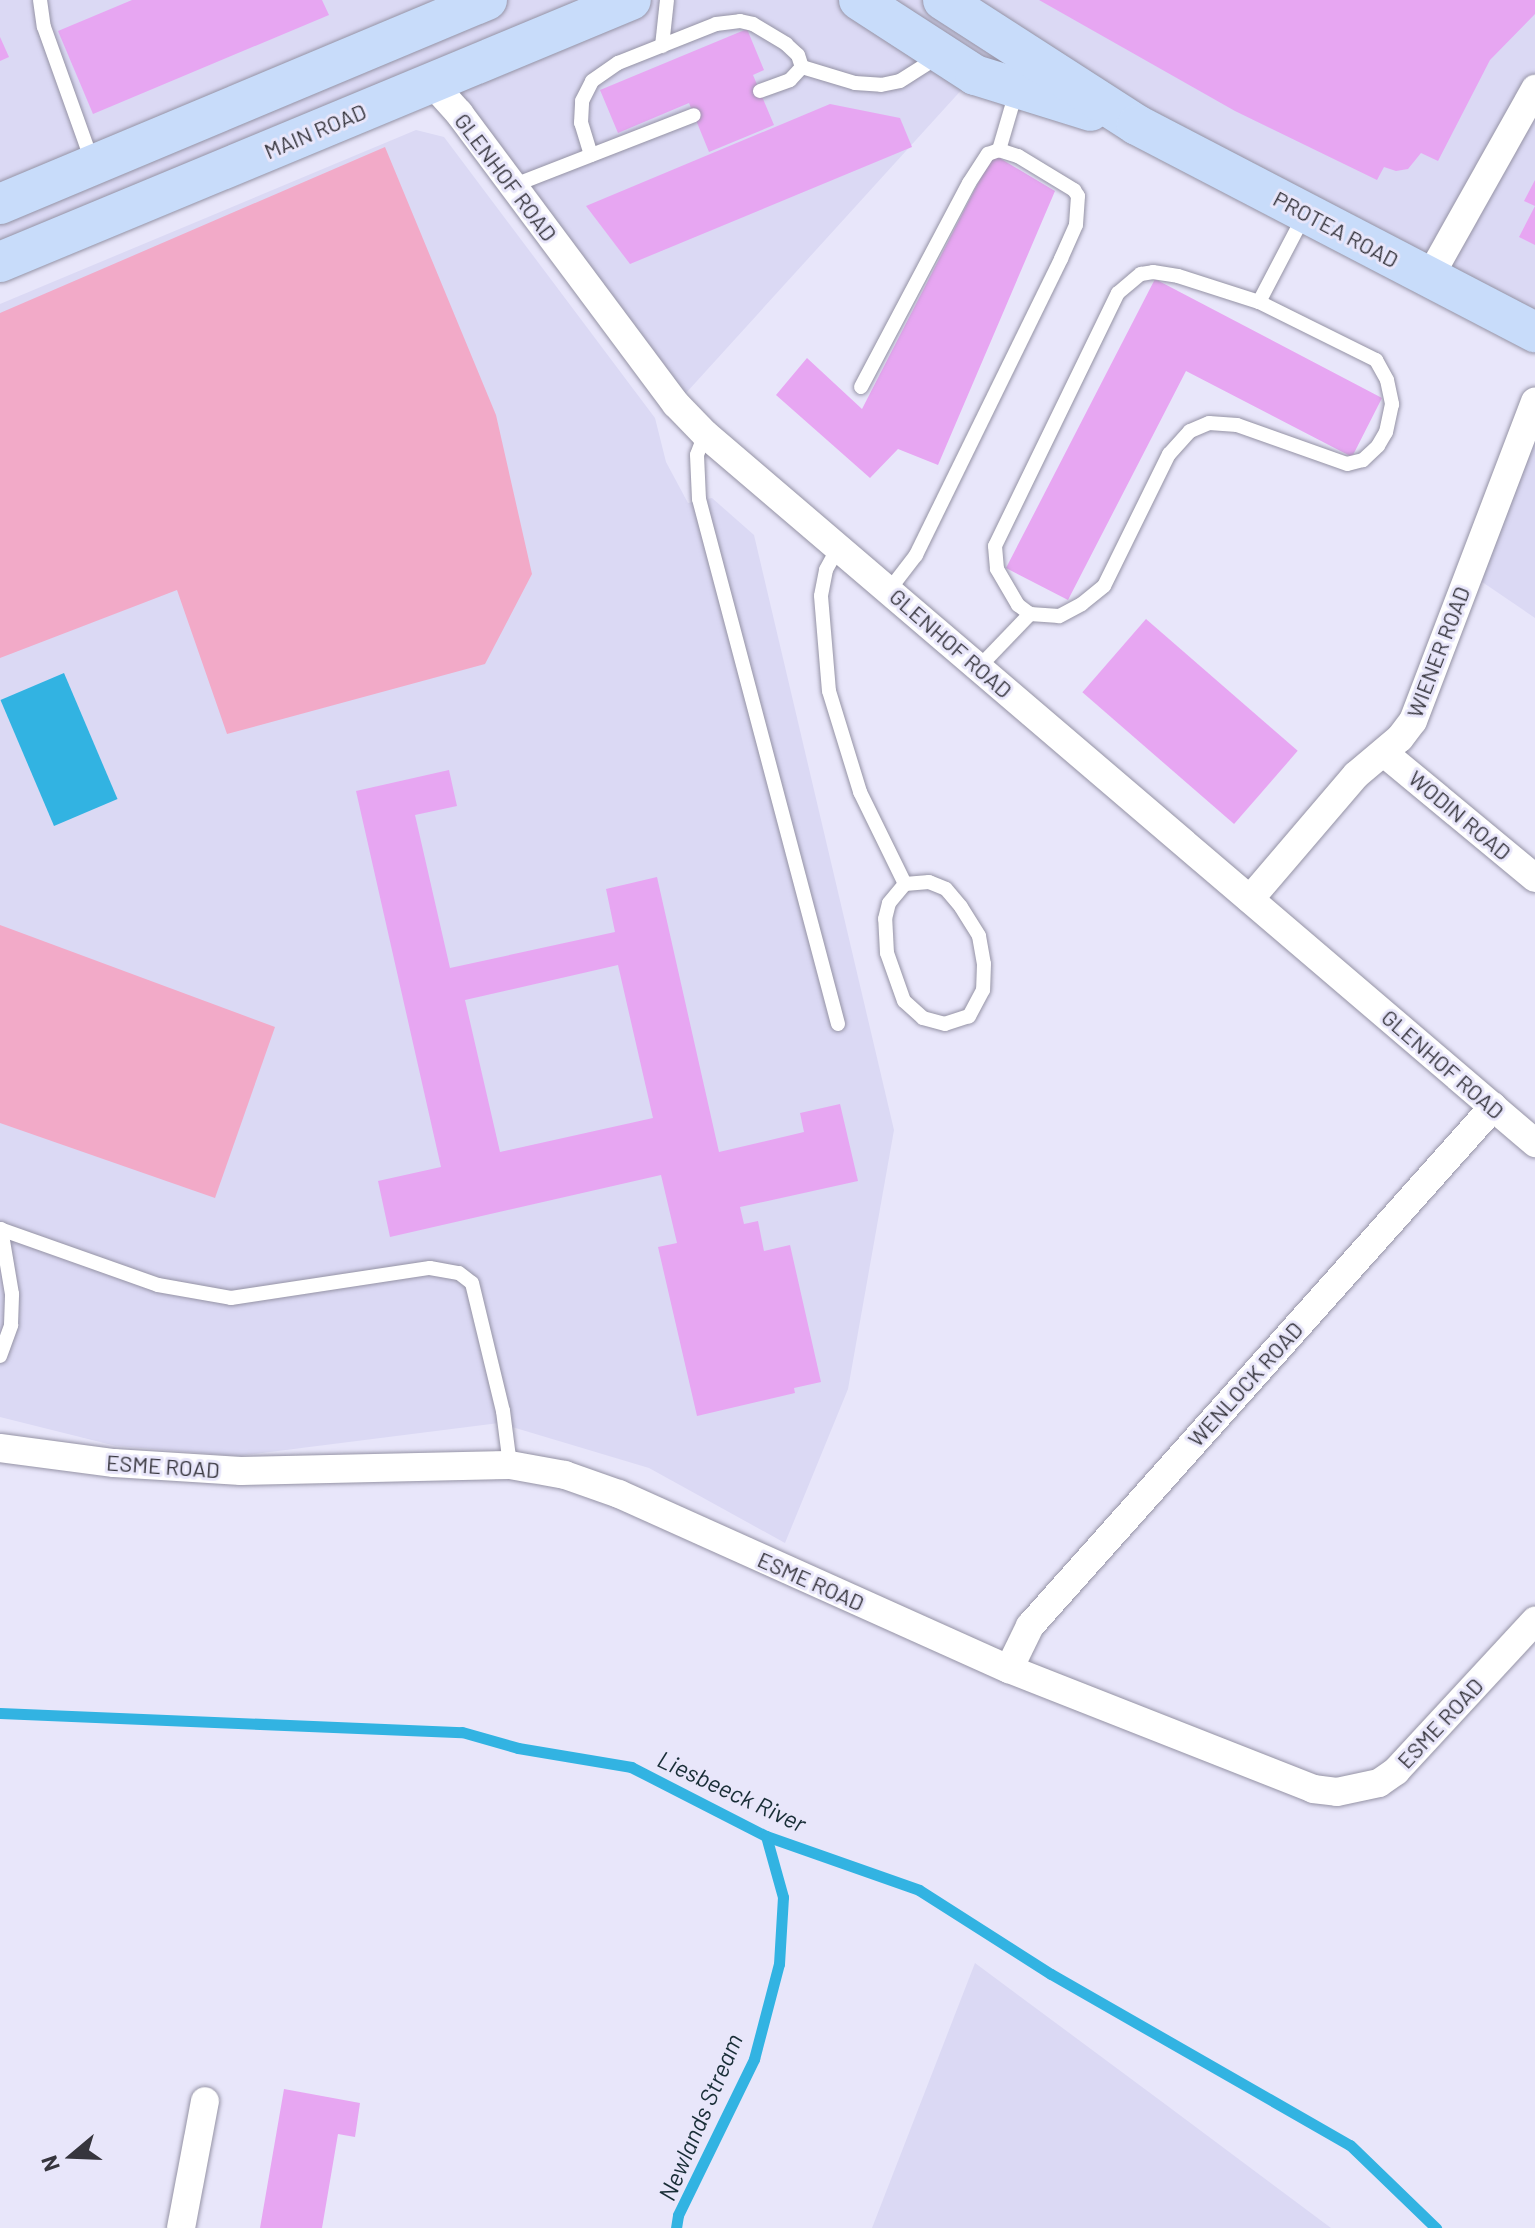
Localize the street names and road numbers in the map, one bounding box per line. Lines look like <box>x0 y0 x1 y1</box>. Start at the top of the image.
street label: MAIN ROAD <box>260 98 370 164</box>
street label: GLENHOF ROAD <box>449 108 563 246</box>
street label: PROTEA ROAD <box>1269 185 1403 273</box>
street label: GLENHOF ROAD <box>885 583 1017 703</box>
street label: WIENER ROAD <box>1401 583 1475 721</box>
street label: WODIN ROAD <box>1404 765 1516 865</box>
street label: GLENHOF ROAD <box>1377 1004 1509 1124</box>
street label: WENLOCK ROAD <box>1182 1316 1308 1452</box>
street label: ESME ROAD <box>105 1449 221 1483</box>
street label: ESME ROAD <box>754 1546 868 1616</box>
street label: ESME ROAD <box>1392 1672 1488 1774</box>

